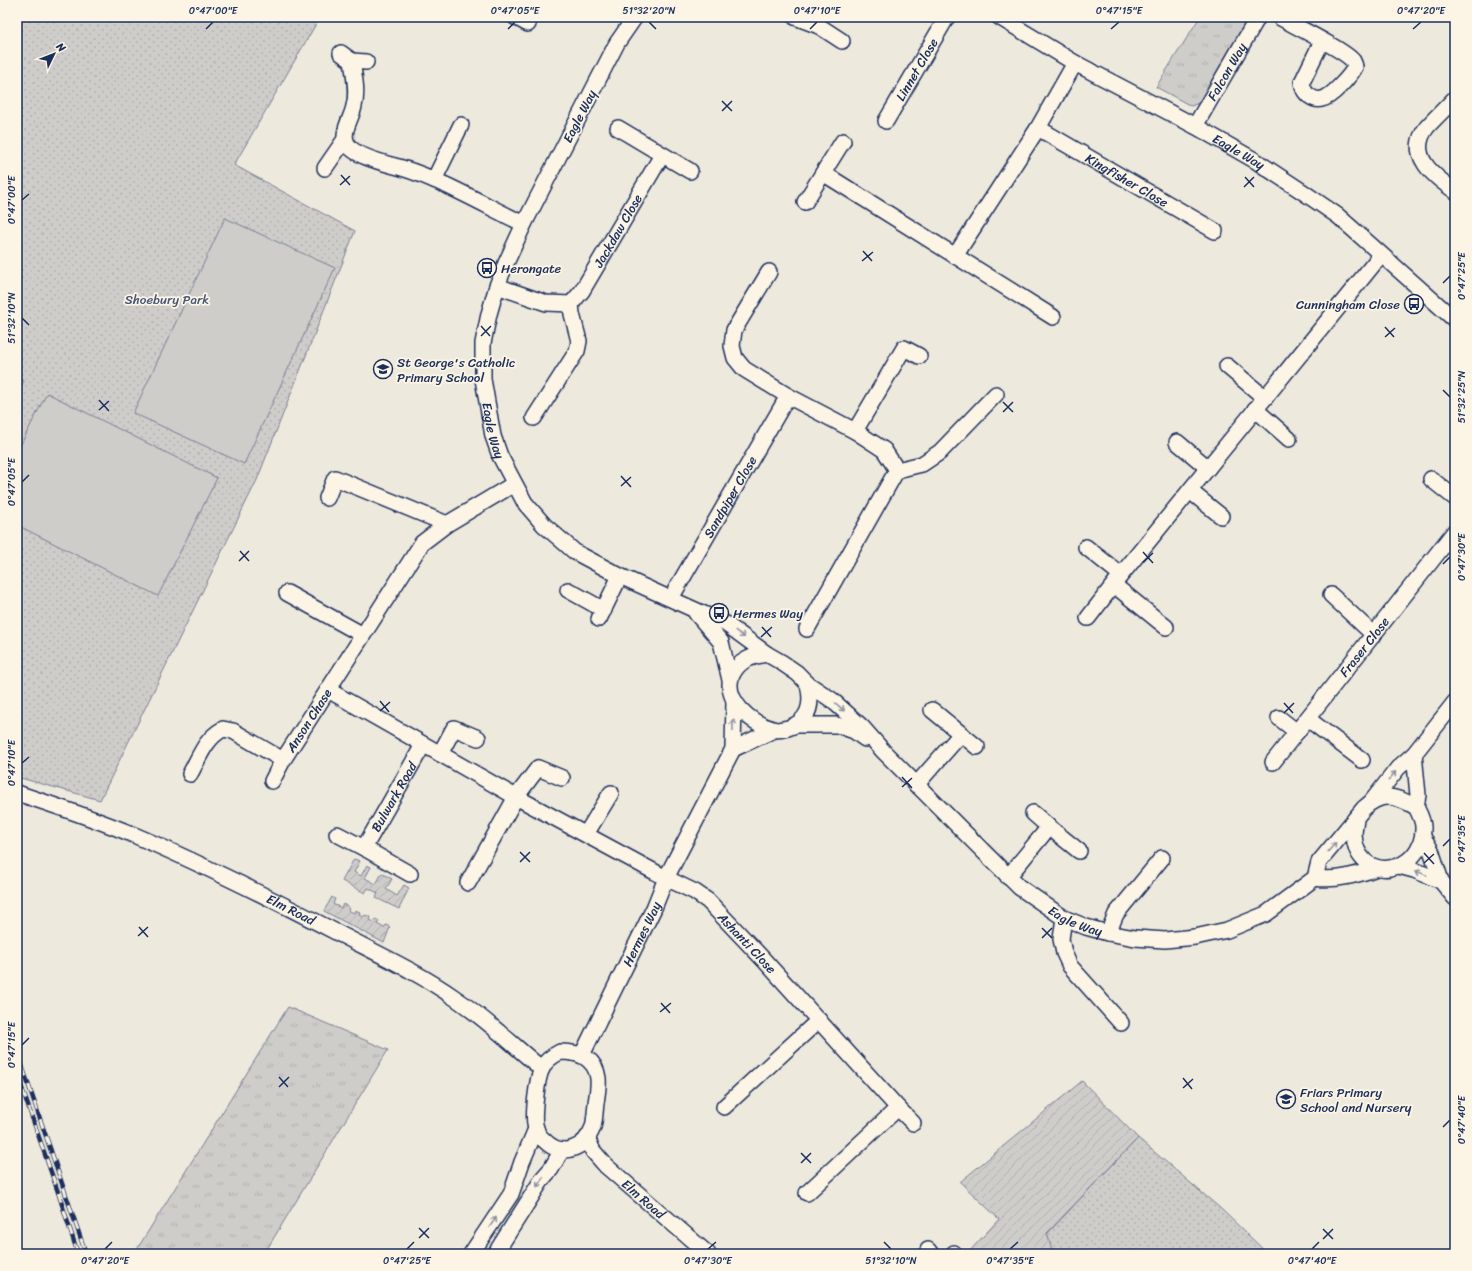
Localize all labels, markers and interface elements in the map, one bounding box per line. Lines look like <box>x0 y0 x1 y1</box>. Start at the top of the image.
text: 0°47'00"E <box>189 2 239 20</box>
text: 0°47'05"E <box>491 2 541 20</box>
text: 51°32'20"N <box>623 2 675 20</box>
text: 0°47'10"E <box>794 2 842 20</box>
text: 0°47'15"E <box>1096 2 1144 20</box>
text: 0°47'20"E <box>1397 2 1446 20</box>
street label: Linnet Close <box>889 33 945 105</box>
north arrow <box>34 34 74 74</box>
text: N <box>51 38 71 57</box>
street label: Falcon Way <box>1201 38 1253 105</box>
street label: Eagle Way <box>556 85 603 147</box>
street label: Eagle Way <box>1208 127 1270 176</box>
street label: Kingfisher Close <box>1081 147 1173 214</box>
text: 0°47'00"E <box>3 174 21 224</box>
street label: Jackdaw Close <box>587 189 649 273</box>
text: 0°47'25"E <box>1453 251 1471 300</box>
bus stop icon: Herongate <box>476 257 498 279</box>
place label: Herongate <box>501 257 562 280</box>
park label: Shoebury Park <box>125 288 209 311</box>
text: 51°32'10"N <box>3 292 21 344</box>
place label: Cunningham Close <box>1296 293 1400 316</box>
bus stop icon: Cunningham Close <box>1403 293 1425 315</box>
place label: St George's Catholic Primary School <box>397 351 516 389</box>
school or university icon: St George's Catholic Primary School <box>372 358 394 380</box>
text: 51°32'25"N <box>1453 371 1471 423</box>
street label: Eagle Way <box>475 401 511 462</box>
street label: Sandpiper Close <box>697 451 763 543</box>
text: 0°47'05"E <box>3 456 21 506</box>
text: 0°47'30"E <box>1453 532 1471 581</box>
bus stop icon: Hermes Way <box>708 602 730 624</box>
place label: Hermes Way <box>733 602 803 625</box>
street label: Fraser Close <box>1333 611 1396 682</box>
one-way arrow <box>734 630 745 638</box>
street label: Anson Chase <box>279 684 338 758</box>
one-way arrow <box>835 703 845 712</box>
one-way arrow <box>730 719 737 732</box>
text: 0°47'10"E <box>3 738 21 786</box>
street label: Bulwark Road <box>365 756 424 836</box>
one-way arrow <box>1387 770 1396 781</box>
text: 0°47'35"E <box>1453 814 1471 863</box>
one-way arrow <box>1328 841 1337 852</box>
one-way arrow <box>1415 868 1427 876</box>
street label: Elm Road <box>262 888 320 932</box>
street label: Hermes Way <box>616 898 668 970</box>
street label: Eagle Way <box>1043 899 1105 943</box>
street label: Ashanti Close <box>711 906 782 979</box>
text: 0°47'15"E <box>3 1020 21 1068</box>
place label: Friars Primary School and Nursery <box>1300 1081 1412 1119</box>
school or university icon: Friars Primary School and Nursery <box>1275 1088 1297 1110</box>
text: 0°47'40"E <box>1453 1094 1471 1144</box>
street label: Elm Road <box>616 1173 672 1225</box>
one-way arrow <box>536 1176 544 1187</box>
one-way arrow <box>489 1216 497 1227</box>
text: 0°47'20"E <box>81 1252 130 1270</box>
text: 0°47'25"E <box>383 1252 432 1270</box>
text: 0°47'30"E <box>684 1252 733 1270</box>
text: 51°32'10"N <box>865 1252 917 1270</box>
text: 0°47'35"E <box>986 1252 1035 1270</box>
text: 0°47'40"E <box>1288 1252 1338 1270</box>

